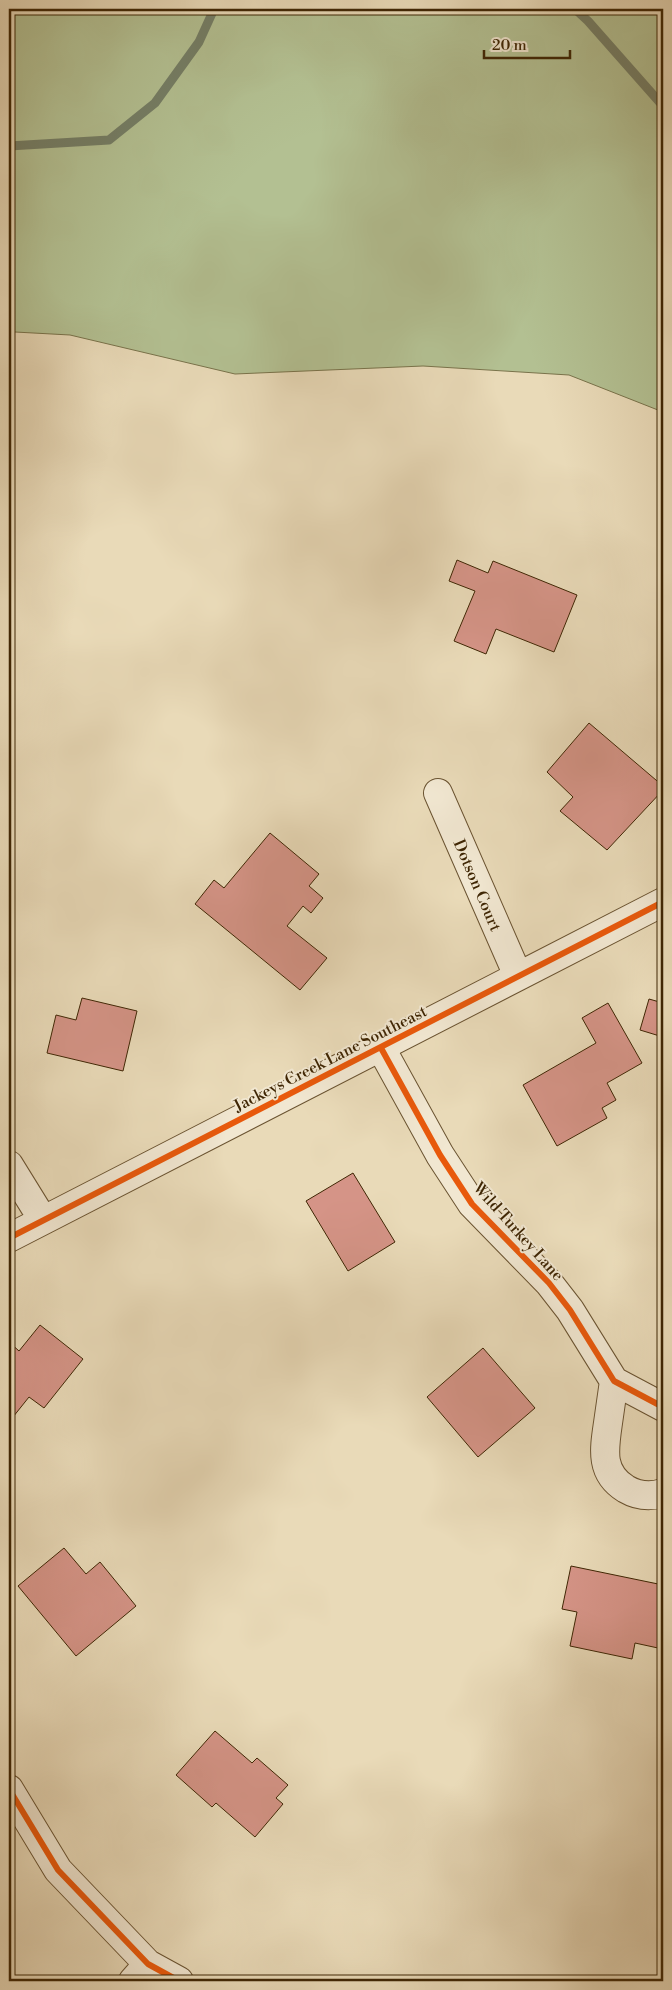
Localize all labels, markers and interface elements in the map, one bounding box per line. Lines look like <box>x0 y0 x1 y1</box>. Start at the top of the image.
scale bar <box>484 28 571 60</box>
text: 20 m <box>492 36 527 55</box>
street label: Dotson Court <box>449 836 506 935</box>
street label: Jackeys Creek Lane Southeast <box>230 1001 431 1117</box>
street label: Wild Turkey Lane <box>468 1178 568 1285</box>

